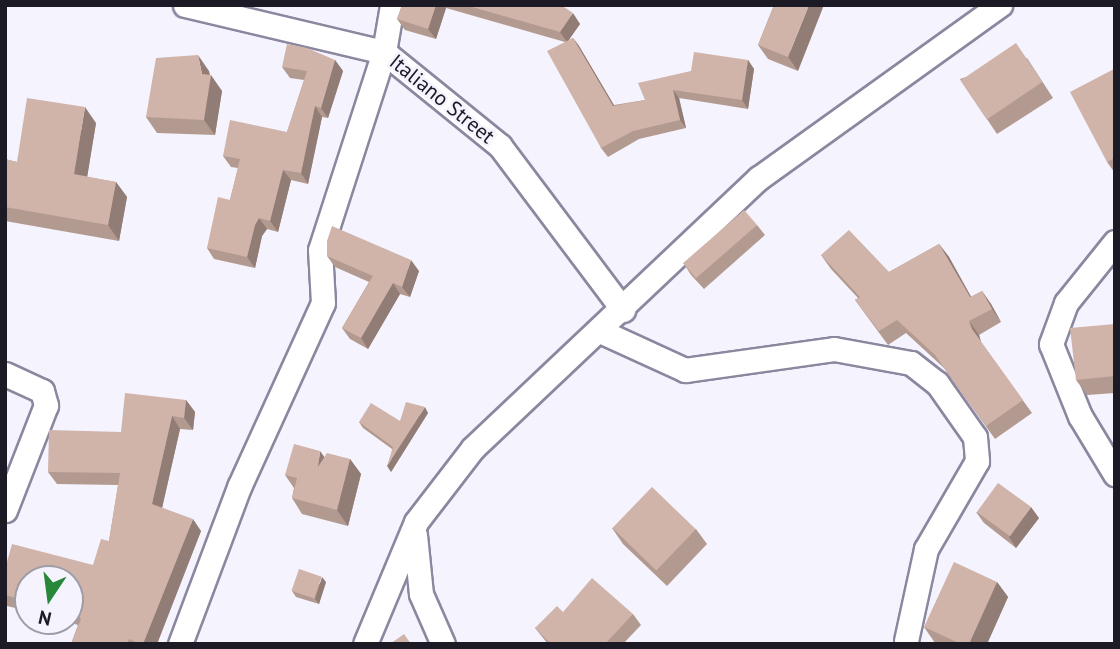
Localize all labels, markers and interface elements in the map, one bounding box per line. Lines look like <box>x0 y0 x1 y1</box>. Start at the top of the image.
street label: Italiano Street <box>384 49 500 149</box>
north arrow <box>14 565 84 635</box>
text: N <box>36 605 54 632</box>

